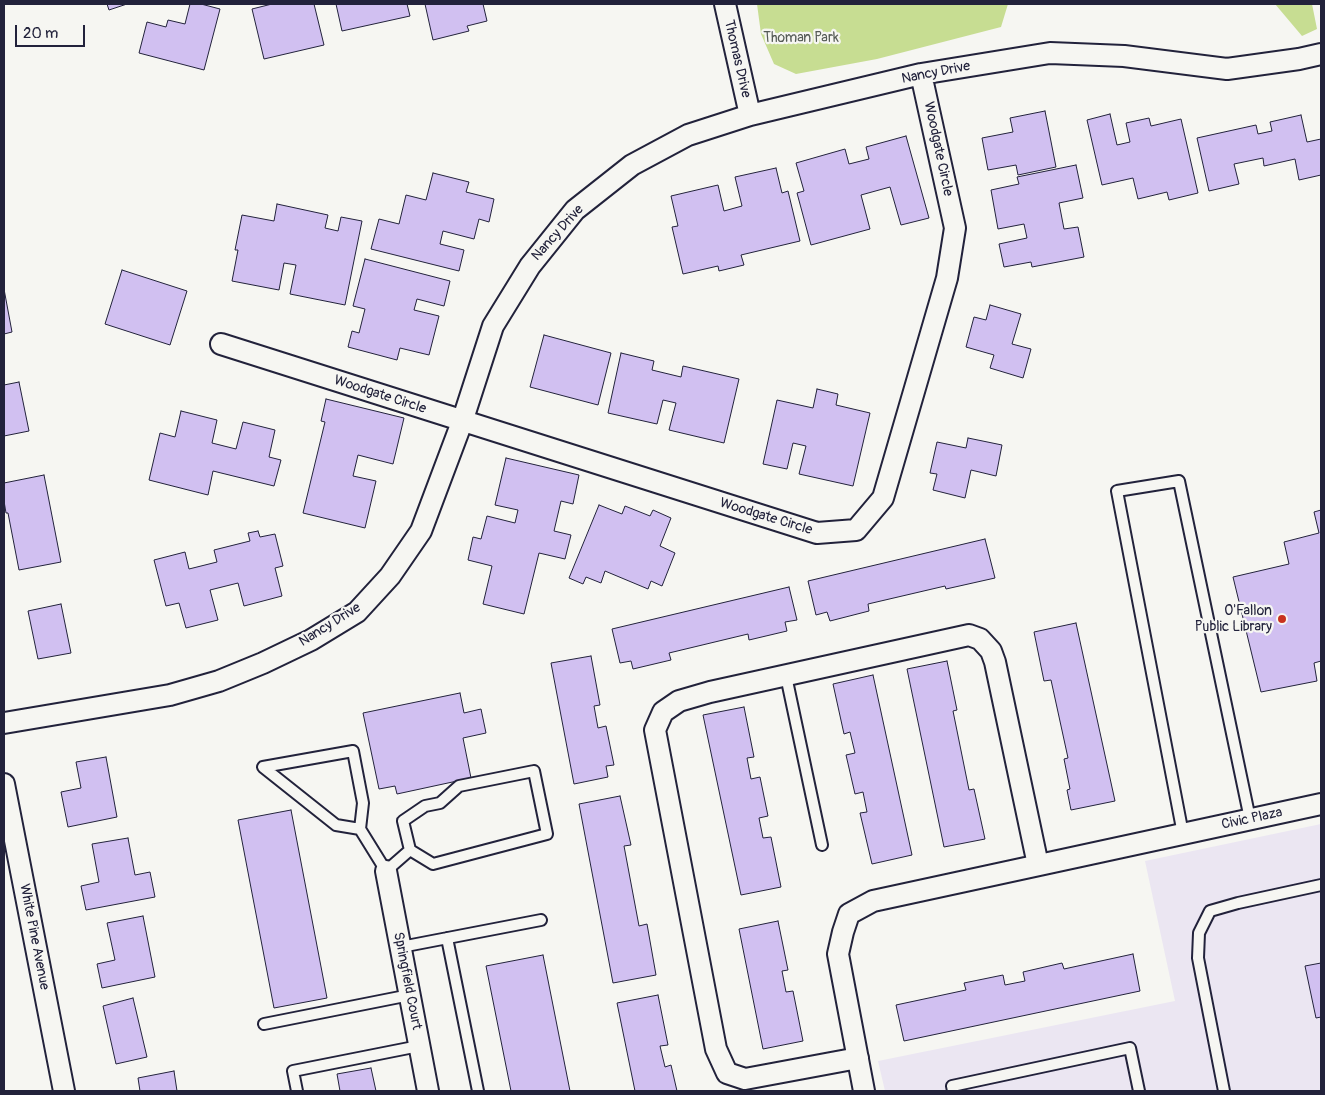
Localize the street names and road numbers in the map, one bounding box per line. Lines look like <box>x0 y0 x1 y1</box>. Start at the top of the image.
street label: Thomas Drive <box>720 18 754 100</box>
street label: Nancy Drive <box>900 58 972 88</box>
street label: Woodgate Circle <box>920 100 956 198</box>
street label: Nancy Drive <box>529 202 587 264</box>
street label: Woodgate Circle <box>332 372 428 418</box>
street label: Woodgate Circle <box>718 495 814 539</box>
street label: Nancy Drive <box>296 599 364 651</box>
street label: Civic Plaza <box>1220 804 1284 834</box>
street label: White Pine Avenue <box>15 883 53 991</box>
street label: Springfield Court <box>389 931 425 1031</box>

